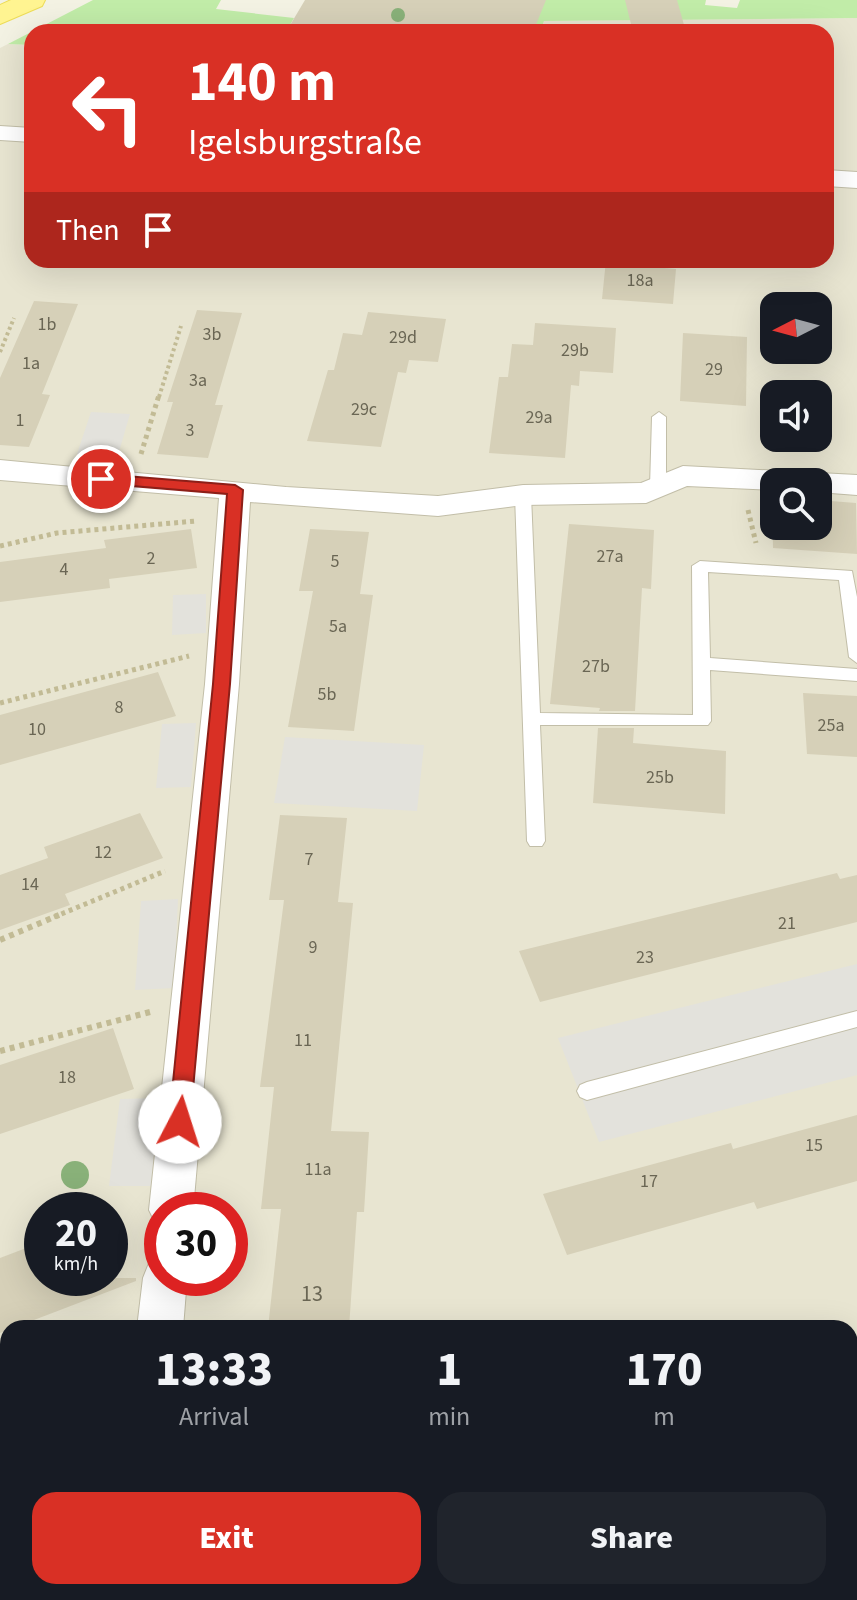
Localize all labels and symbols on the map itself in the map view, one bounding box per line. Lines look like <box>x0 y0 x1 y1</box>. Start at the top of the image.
house number: 18a <box>627 268 653 293</box>
north arrow <box>760 292 832 364</box>
house number: 1b <box>38 312 56 337</box>
house number: 3b <box>203 322 221 347</box>
house number: 29d <box>389 325 417 350</box>
house number: 29b <box>561 338 589 363</box>
house number: 1a <box>22 351 40 376</box>
house number: 29 <box>705 357 723 382</box>
house number: 3a <box>189 368 207 393</box>
house number: 29c <box>351 397 377 422</box>
house number: 29a <box>526 405 552 430</box>
house number: 1 <box>16 408 24 433</box>
house number: 3 <box>186 418 195 443</box>
pin <box>67 445 135 513</box>
house number: 27a <box>597 544 623 569</box>
house number: 2 <box>147 546 156 571</box>
house number: 5 <box>331 549 340 574</box>
house number: 4 <box>60 557 69 582</box>
house number: 5a <box>329 614 347 639</box>
house number: 27b <box>582 654 610 679</box>
house number: 5b <box>318 682 336 707</box>
house number: 8 <box>115 695 124 720</box>
house number: 25a <box>818 713 844 738</box>
house number: 10 <box>28 717 46 742</box>
house number: 25b <box>646 765 674 790</box>
house number: 12 <box>94 840 112 865</box>
house number: 7 <box>305 847 314 872</box>
house number: 14 <box>21 872 39 897</box>
house number: 21 <box>778 911 796 936</box>
house number: 9 <box>309 935 318 960</box>
house number: 23 <box>636 945 654 970</box>
house number: 11 <box>294 1028 312 1053</box>
house number: 18 <box>58 1065 76 1090</box>
position arrow <box>138 1080 222 1164</box>
house number: 15 <box>805 1133 823 1158</box>
house number: 11a <box>305 1157 331 1182</box>
house number: 17 <box>640 1169 658 1194</box>
speed limit sign: 30 <box>144 1192 248 1296</box>
house number: 13 <box>301 1278 323 1310</box>

